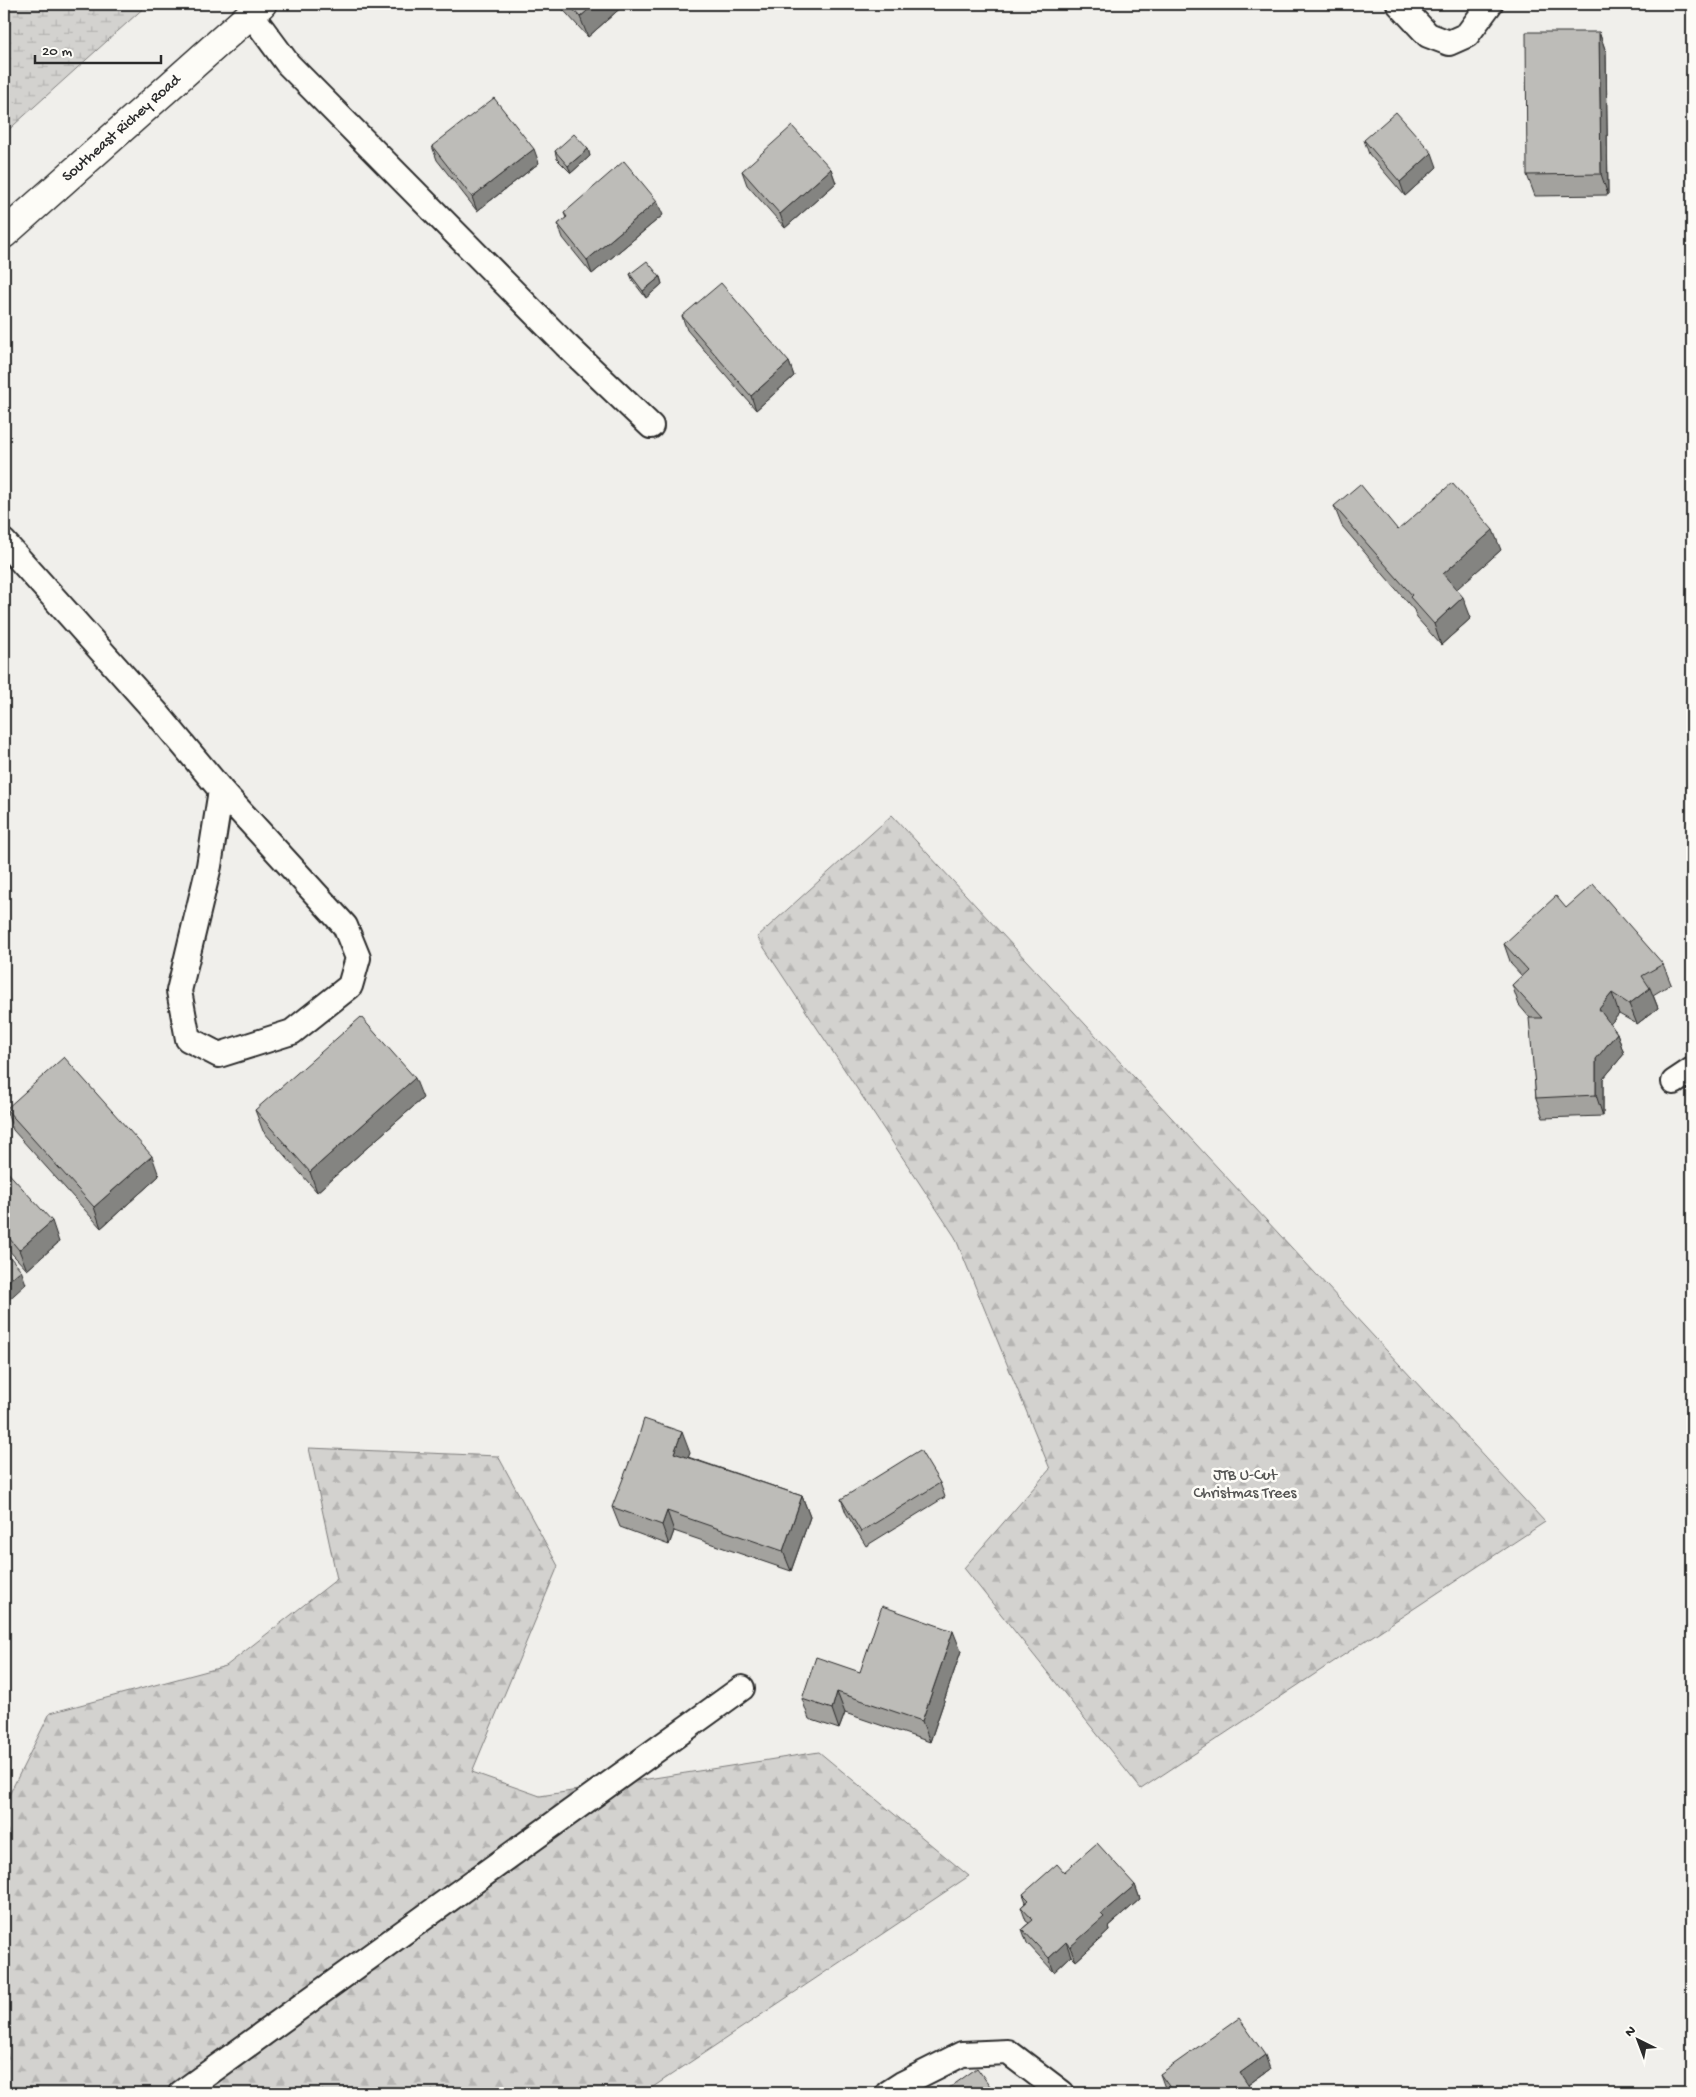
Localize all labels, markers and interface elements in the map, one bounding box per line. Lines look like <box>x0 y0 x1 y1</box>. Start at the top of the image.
scale bar <box>35 32 161 64</box>
text: 20 m <box>42 43 72 61</box>
street label: Southeast Richey Road <box>59 70 186 187</box>
park label: JTB U-Cut Christmas Trees <box>1194 1467 1298 1504</box>
north arrow <box>1614 2014 1664 2064</box>
text: N <box>1622 2023 1640 2042</box>

